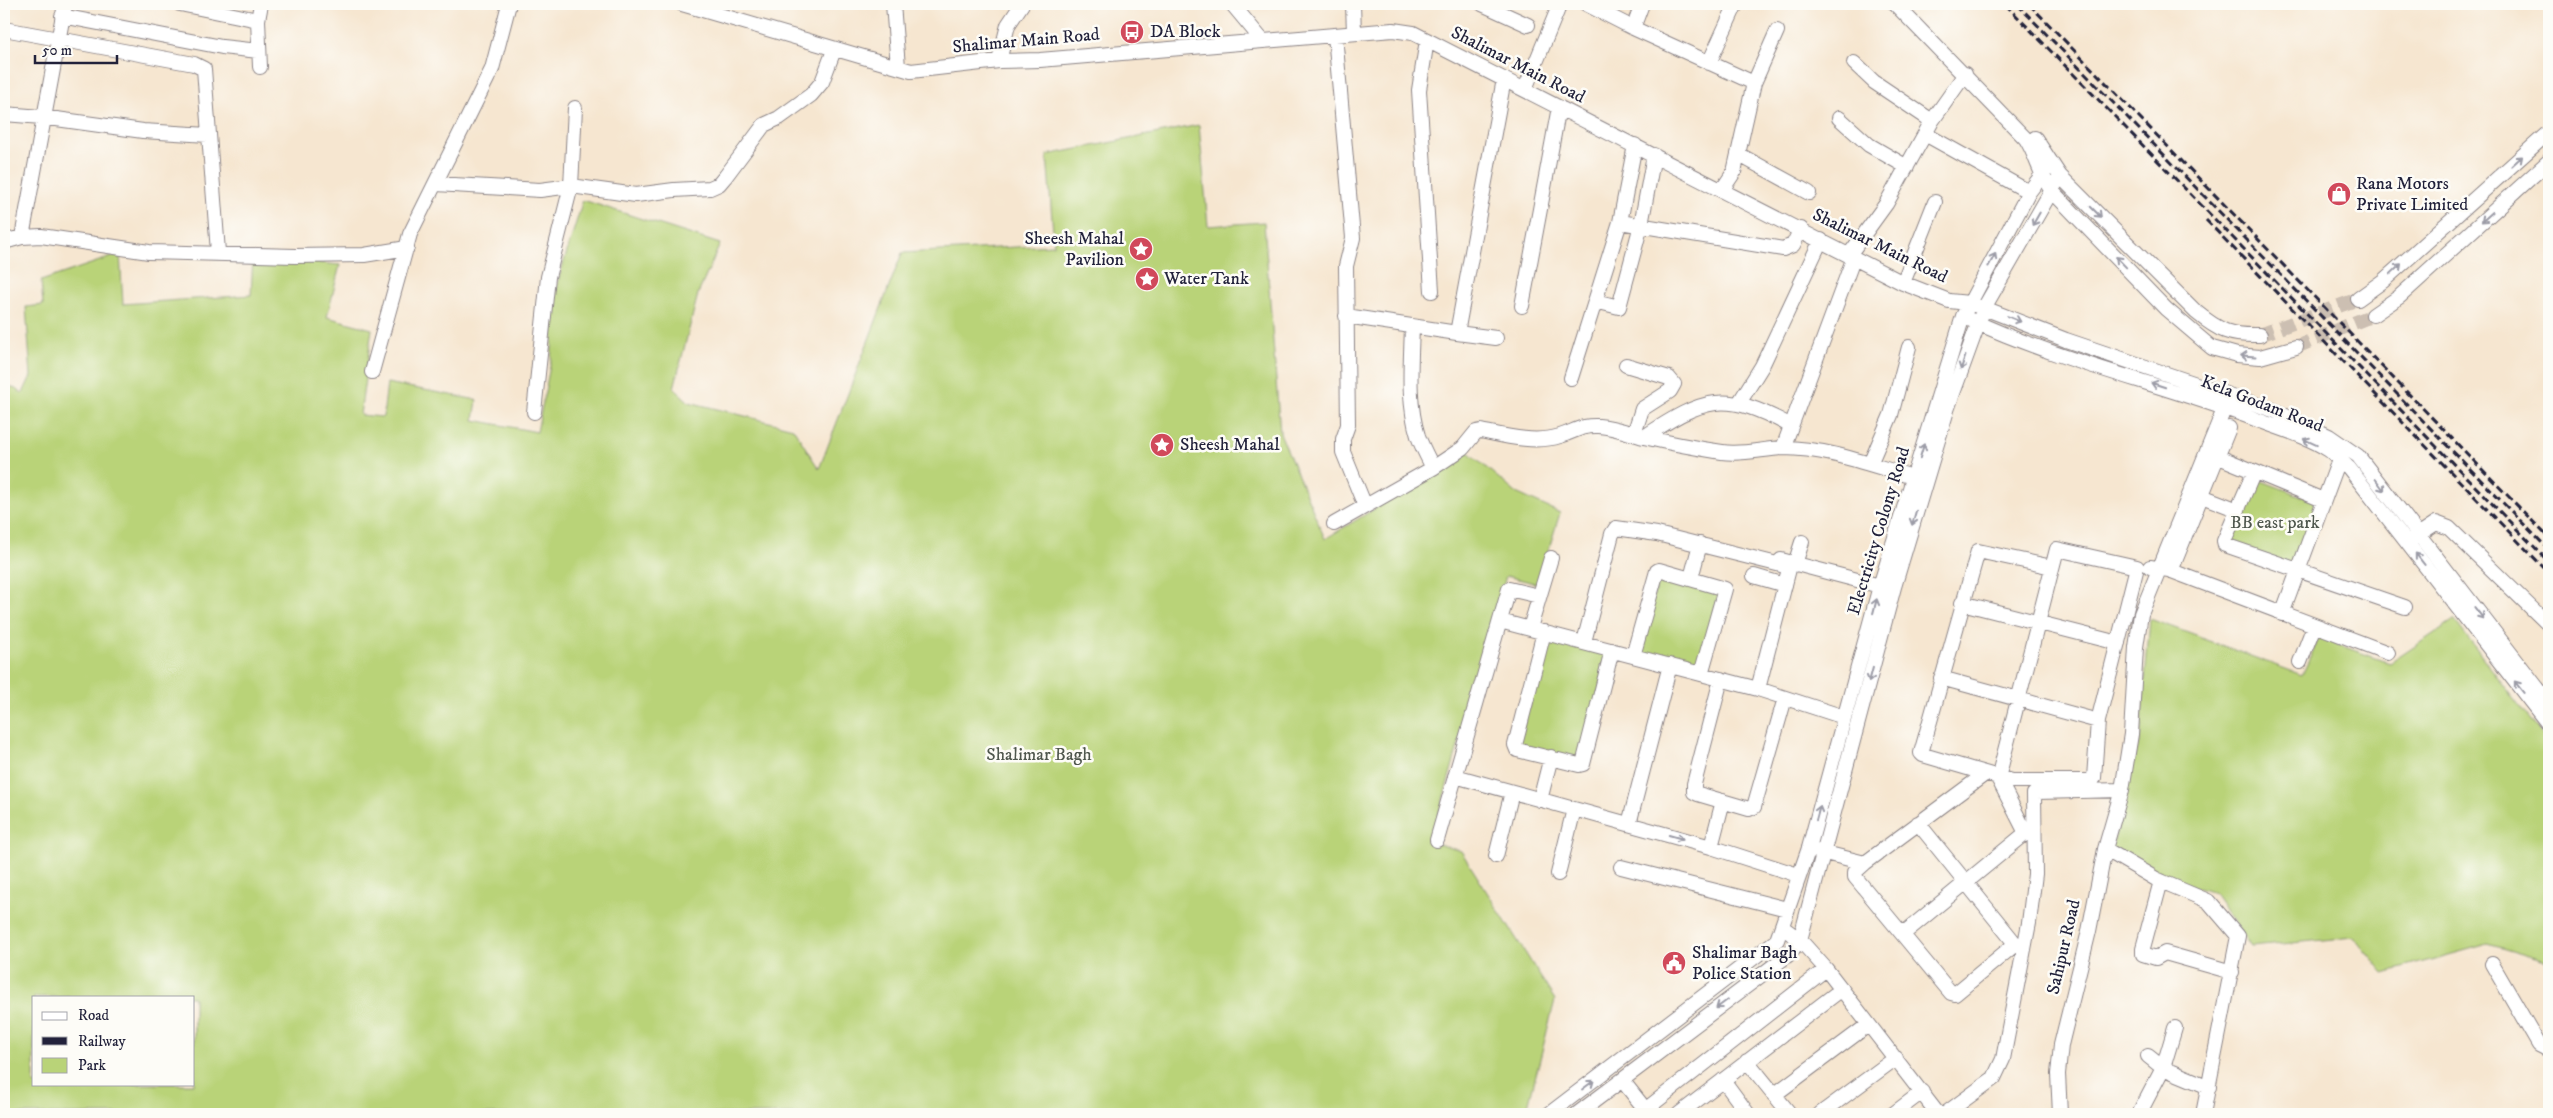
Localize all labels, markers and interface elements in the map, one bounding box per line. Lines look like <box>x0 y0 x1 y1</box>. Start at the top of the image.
bus stop icon: DA Block <box>1119 19 1145 45</box>
place label: DA Block <box>1150 21 1221 43</box>
street label: Shalimar Main Road <box>1447 22 1589 108</box>
street label: Shalimar Main Road <box>952 24 1100 58</box>
scale bar <box>35 32 118 64</box>
text: 50 m <box>42 41 72 60</box>
one-way arrow <box>2511 155 2524 166</box>
place label: Rana Motors Private Limited <box>2356 173 2468 216</box>
shop icon: Rana Motors Private Limited <box>2326 181 2352 207</box>
street label: Shalimar Main Road <box>1809 204 1951 288</box>
one-way arrow <box>2089 206 2102 218</box>
one-way arrow <box>2031 211 2041 226</box>
one-way arrow <box>2480 211 2493 223</box>
place label: Sheesh Mahal Pavilion <box>1024 228 1125 271</box>
place icon: Sheesh Mahal Pavilion <box>1128 236 1154 262</box>
one-way arrow <box>1988 253 1997 268</box>
one-way arrow <box>2115 256 2127 268</box>
one-way arrow <box>2390 263 2403 275</box>
place icon: Water Tank <box>1134 266 1160 292</box>
place label: Water Tank <box>1163 268 1249 290</box>
one-way arrow <box>2006 315 2021 325</box>
one-way arrow <box>2240 351 2256 361</box>
one-way arrow <box>1958 355 1967 371</box>
street label: Kela Godam Road <box>2198 371 2326 437</box>
one-way arrow <box>2150 380 2166 390</box>
place icon: Sheesh Mahal <box>1149 432 1175 458</box>
place label: Sheesh Mahal <box>1180 434 1280 456</box>
one-way arrow <box>2303 436 2318 446</box>
one-way arrow <box>1918 443 1928 459</box>
street label: Electricity Colony Road <box>1843 444 1915 618</box>
one-way arrow <box>2375 478 2385 492</box>
one-way arrow <box>1908 510 1918 526</box>
park label: BB east park <box>2230 512 2320 534</box>
one-way arrow <box>2414 553 2425 566</box>
one-way arrow <box>1870 599 1880 615</box>
one-way arrow <box>2474 607 2485 620</box>
one-way arrow <box>1866 666 1875 682</box>
one-way arrow <box>2514 681 2525 694</box>
park label: Shalimar Bagh <box>986 744 1092 766</box>
one-way arrow <box>1814 806 1823 822</box>
one-way arrow <box>1667 833 1683 843</box>
street label: Sahipur Road <box>2042 897 2086 997</box>
place label: Shalimar Bagh Police Station <box>1692 942 1798 985</box>
public building icon: Shalimar Bagh Police Station <box>1661 950 1687 976</box>
legend <box>32 996 195 1086</box>
one-way arrow <box>1715 999 1729 1009</box>
text: Road <box>78 1006 110 1025</box>
text: Railway <box>78 1032 126 1051</box>
text: Park <box>78 1056 107 1075</box>
one-way arrow <box>1581 1079 1594 1090</box>

